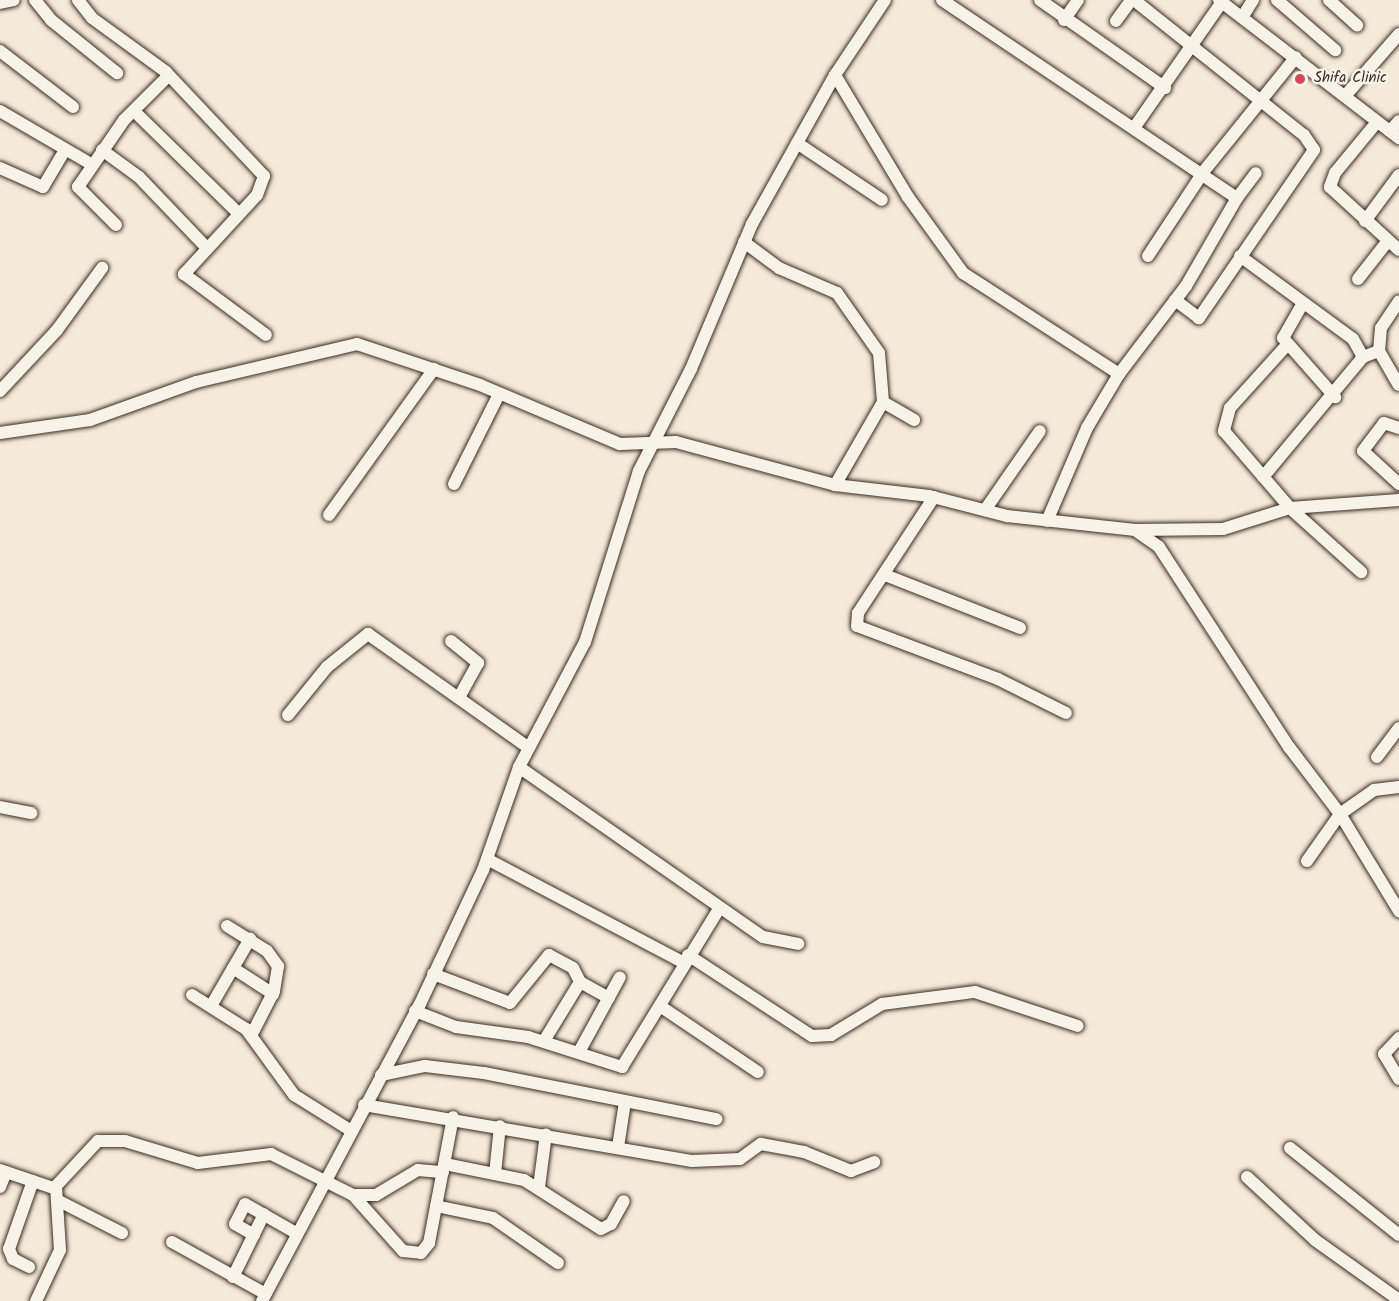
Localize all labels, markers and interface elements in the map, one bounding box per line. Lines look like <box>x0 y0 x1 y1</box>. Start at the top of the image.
marker: Shifa Clinic <box>1291 70 1309 88</box>
place label: Shifa Clinic <box>1314 70 1387 88</box>

